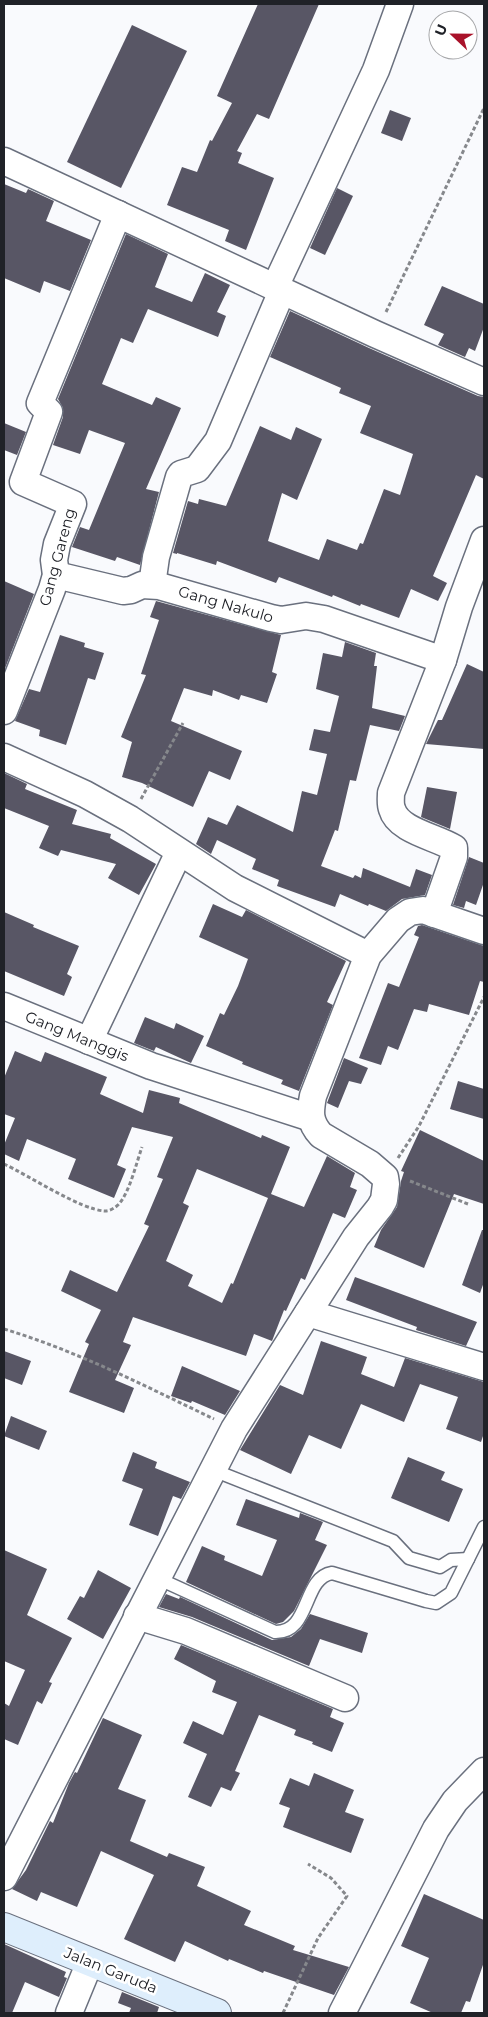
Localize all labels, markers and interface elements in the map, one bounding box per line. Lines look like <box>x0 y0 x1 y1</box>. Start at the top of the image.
north arrow <box>428 10 478 60</box>
text: U <box>431 22 451 39</box>
street label: Gang Gareng <box>35 506 79 608</box>
street label: Gang Nakulo <box>176 581 276 627</box>
street label: Gang Manggis <box>22 1007 132 1065</box>
street label: Jalan Garuda <box>61 1942 160 1997</box>

